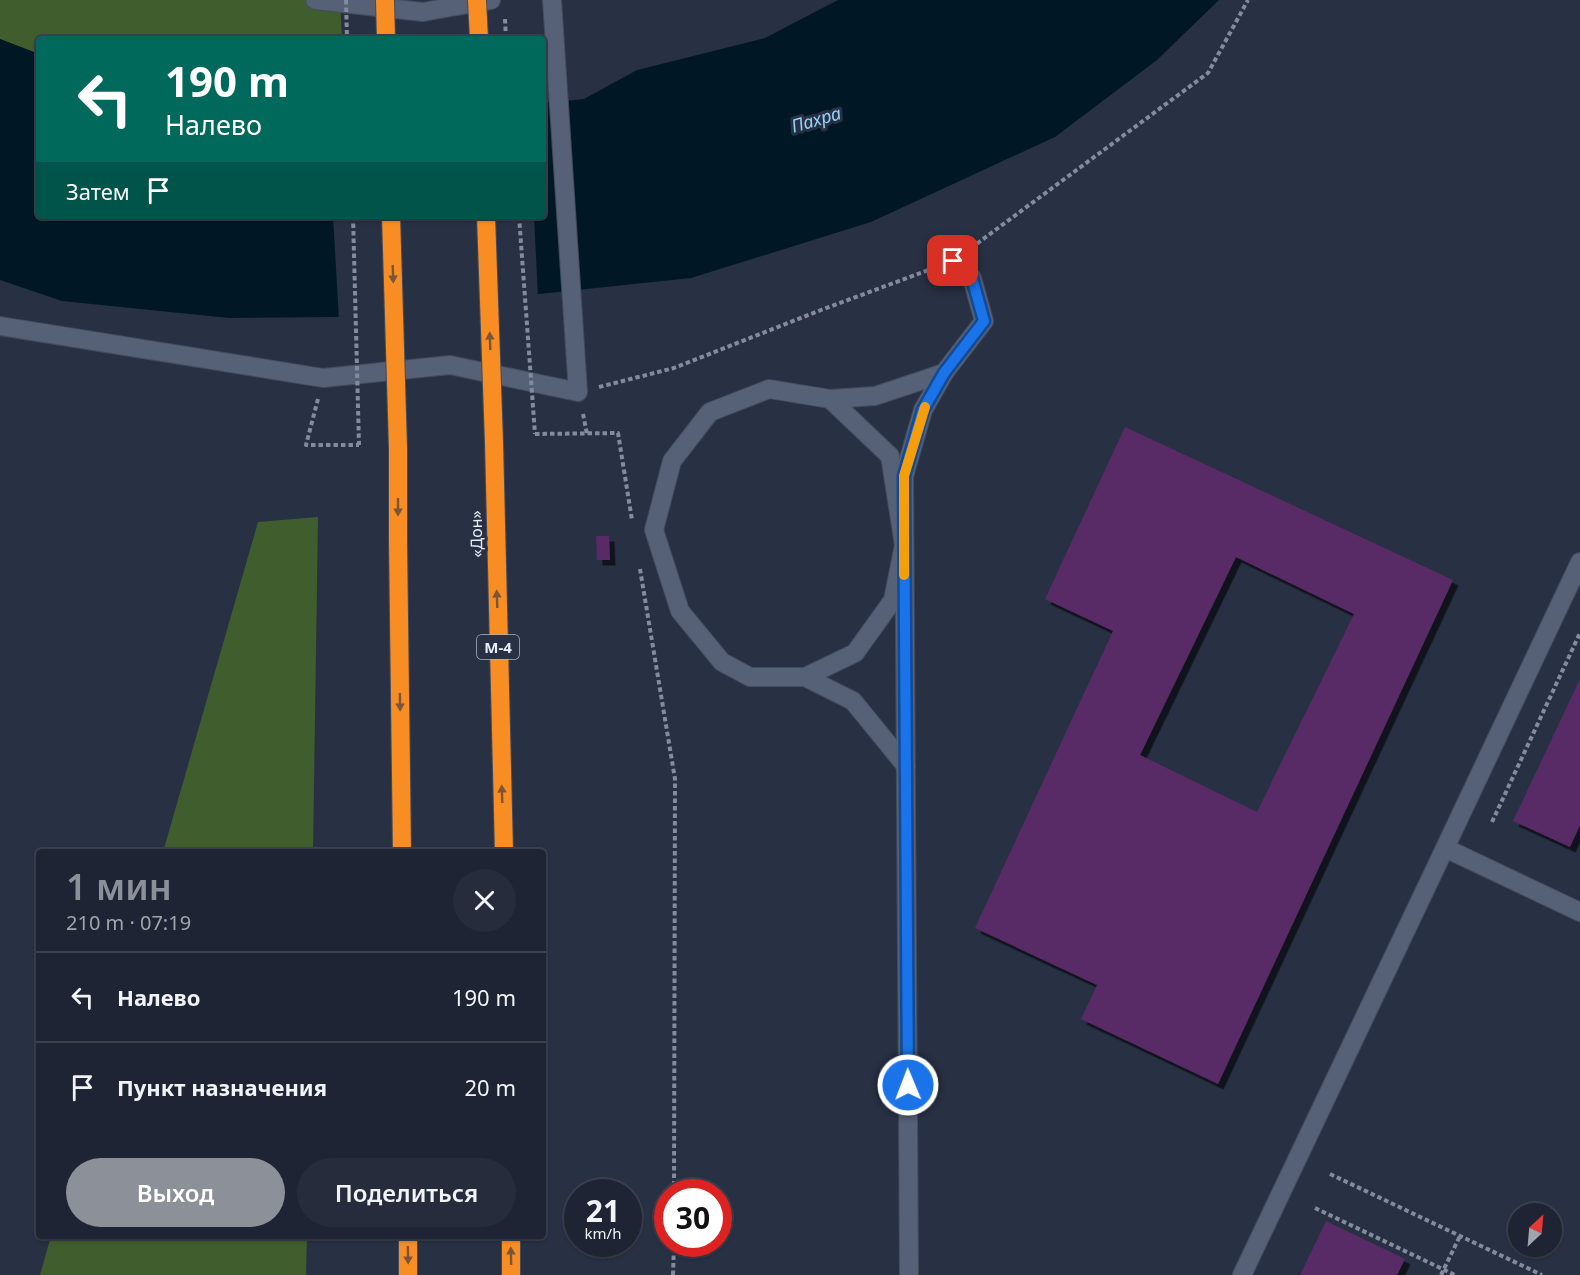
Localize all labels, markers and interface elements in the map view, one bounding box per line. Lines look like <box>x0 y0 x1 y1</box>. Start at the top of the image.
text: 190 m <box>165 52 289 109</box>
icon: left <box>66 60 144 138</box>
water label: Пахра <box>788 100 844 138</box>
text: Налево <box>165 106 262 143</box>
icon: arrive <box>142 174 175 207</box>
text: Затем <box>66 176 130 206</box>
pin <box>927 235 978 286</box>
icon: arrive <box>936 244 969 277</box>
one-way arrow <box>388 265 398 284</box>
one-way arrow <box>486 332 495 351</box>
one-way arrow <box>393 497 403 516</box>
street label: «Дон» <box>465 510 487 558</box>
one-way arrow <box>492 589 502 608</box>
road number: М-4 <box>477 635 519 659</box>
one-way arrow <box>395 692 405 711</box>
one-way arrow <box>497 784 507 803</box>
text: 1 мин <box>66 862 172 911</box>
button: close <box>453 869 516 932</box>
text: 210 m · 07:19 <box>66 909 191 936</box>
icon: left <box>66 981 99 1014</box>
text: Налево <box>117 982 200 1012</box>
text: 190 m <box>452 982 516 1012</box>
position arrow <box>876 1053 940 1117</box>
icon: arrive <box>66 1071 99 1104</box>
text: Пункт назначения <box>117 1072 327 1102</box>
text: 20 m <box>465 1072 516 1102</box>
button: Выход <box>66 1158 285 1227</box>
button: Поделиться <box>297 1158 516 1227</box>
speed limit sign: 30 <box>654 1179 732 1257</box>
text: 21 <box>586 1190 620 1231</box>
north arrow <box>1508 1203 1562 1257</box>
map controls <box>1508 1203 1562 1257</box>
text: km/h <box>585 1223 621 1243</box>
one-way arrow <box>403 1246 413 1265</box>
one-way arrow <box>506 1246 516 1265</box>

